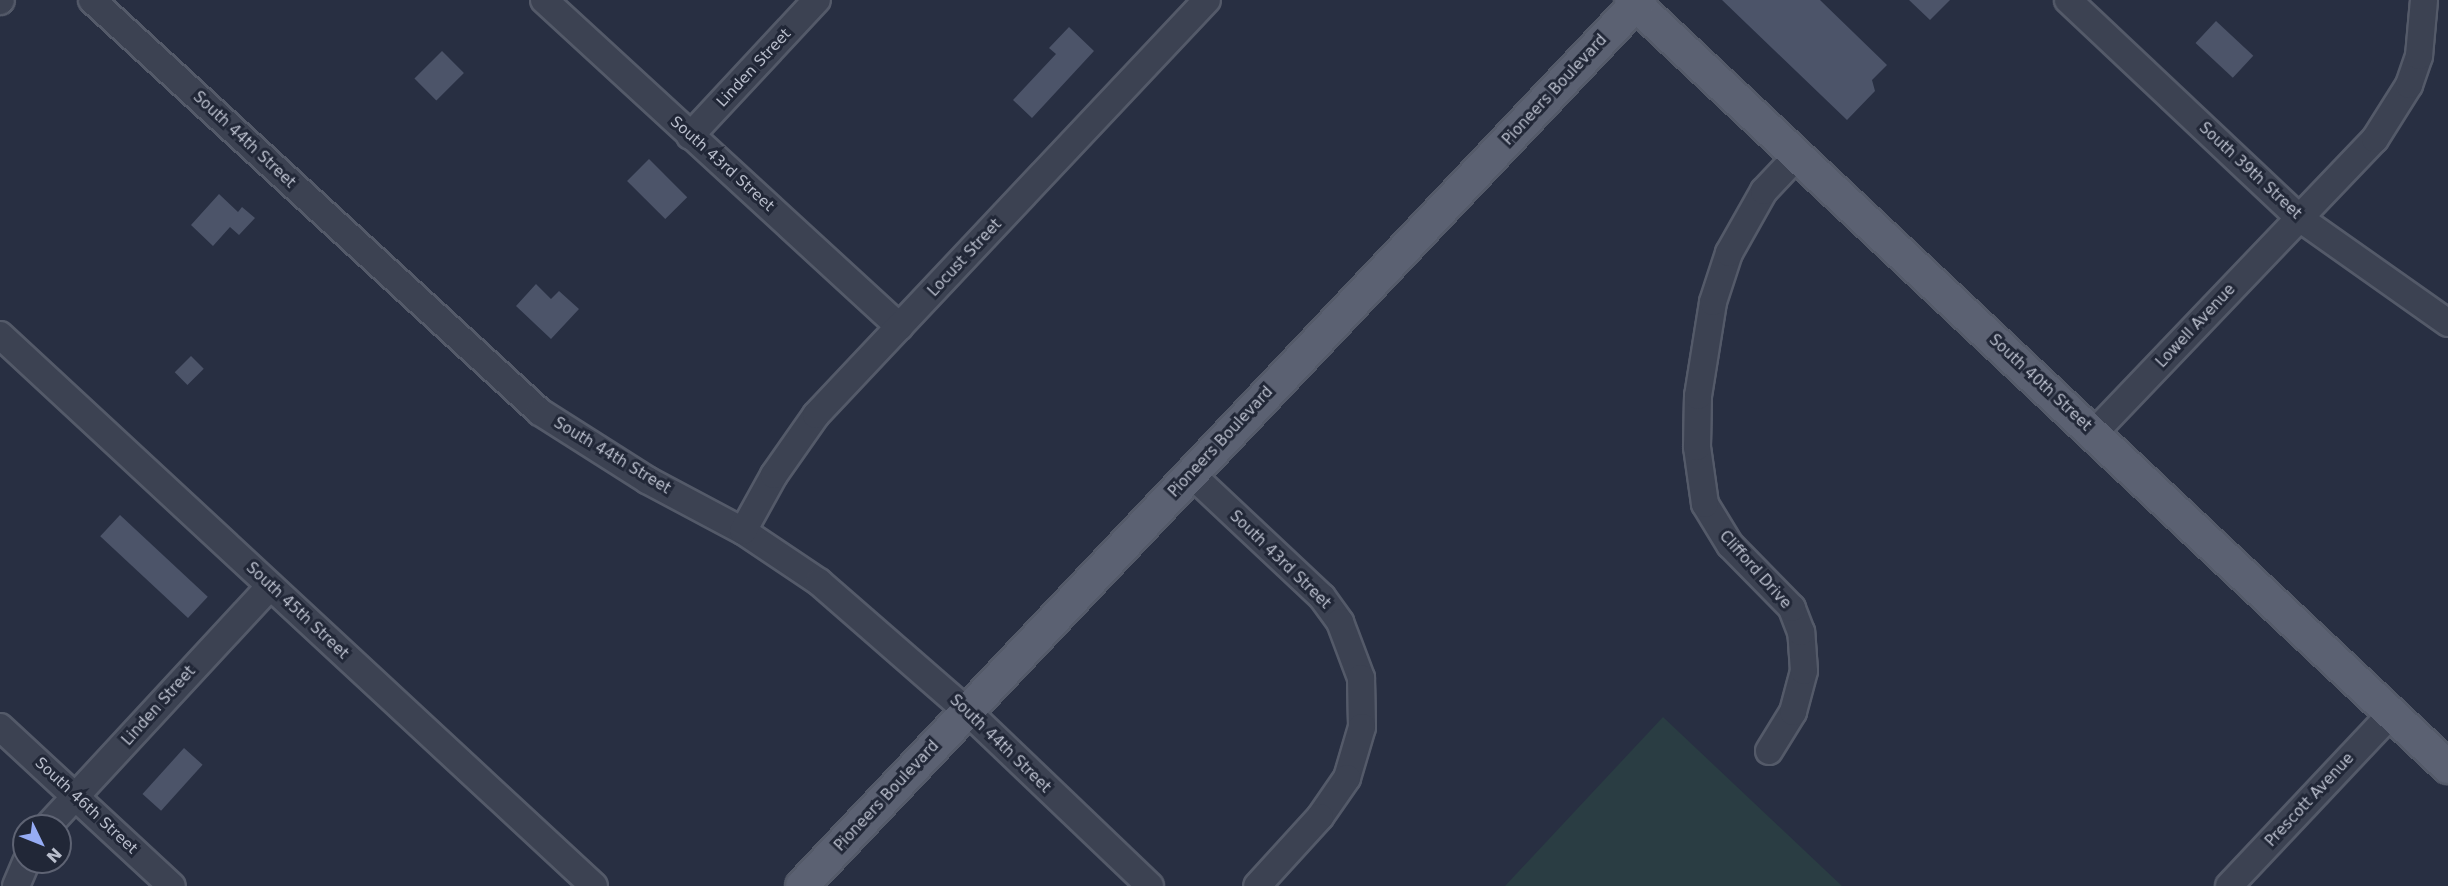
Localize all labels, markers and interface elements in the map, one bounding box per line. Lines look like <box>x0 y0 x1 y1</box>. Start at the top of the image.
street label: Linden Street <box>713 25 795 111</box>
street label: Pioneers Boulevard <box>1499 31 1611 149</box>
street label: South 44th Street <box>189 88 299 192</box>
street label: South 43rd Street <box>666 113 778 215</box>
street label: South 39th Street <box>2195 119 2305 223</box>
street label: Locust Street <box>925 216 1005 300</box>
street label: Lowell Avenue <box>2153 281 2239 371</box>
street label: South 40th Street <box>1985 331 2095 435</box>
street label: Pioneers Boulevard <box>1165 383 1277 501</box>
street label: South 44th Street <box>550 414 674 498</box>
street label: South 43rd Street <box>1226 507 1334 613</box>
street label: Clifford Drive <box>1715 527 1795 613</box>
street label: South 45th Street <box>242 559 352 663</box>
street label: Linden Street <box>119 663 199 749</box>
street label: South 44th Street <box>946 691 1054 797</box>
street label: Pioneers Boulevard <box>831 737 943 855</box>
street label: Prescott Avenue <box>2262 749 2358 851</box>
street label: South 46th Street <box>31 754 141 858</box>
north arrow <box>12 814 72 874</box>
text: N <box>43 844 66 867</box>

